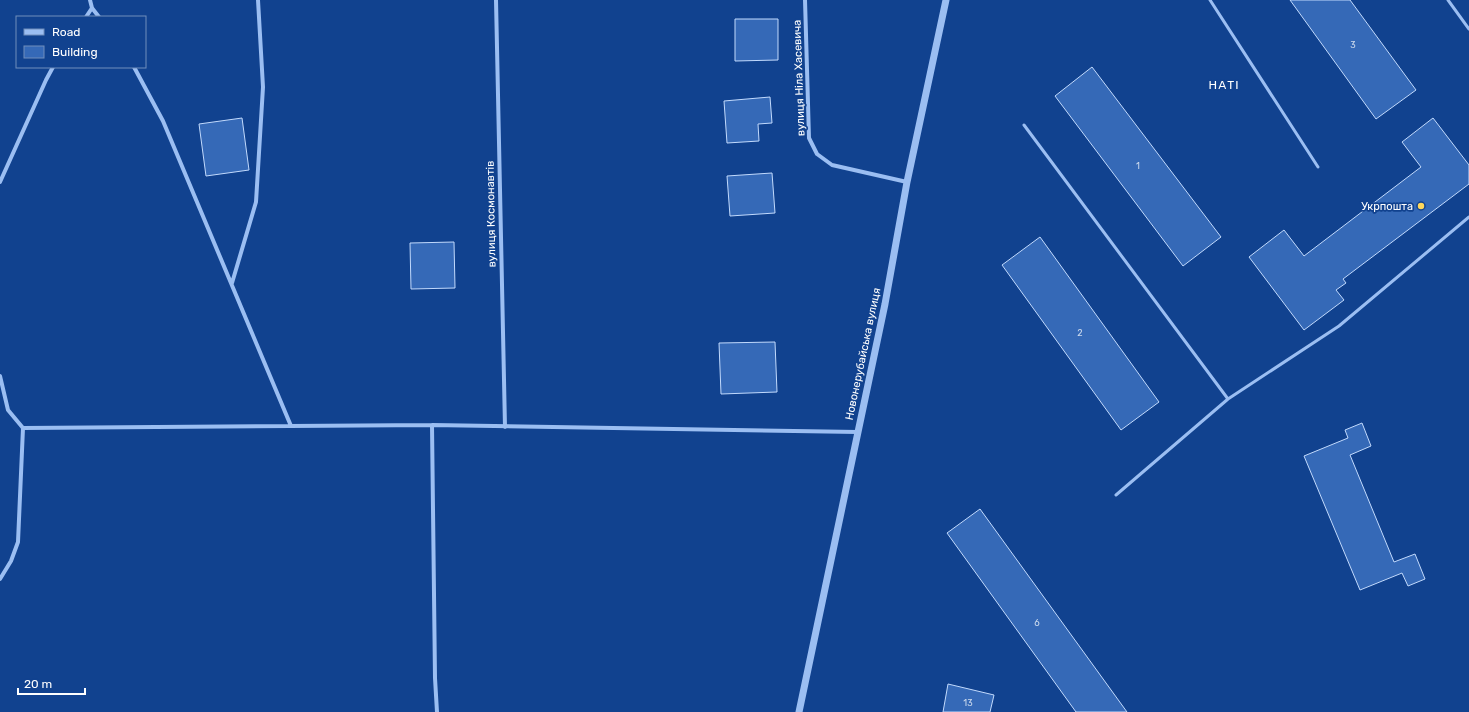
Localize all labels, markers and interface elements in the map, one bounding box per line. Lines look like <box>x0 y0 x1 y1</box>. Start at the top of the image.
legend <box>16 16 146 68</box>
street label: вулиця Ніла Хасевича <box>790 20 808 136</box>
text: Road <box>52 25 80 39</box>
house number: 3 <box>1350 40 1356 50</box>
text: Building <box>52 45 98 59</box>
district label: НАТІ <box>1209 78 1239 92</box>
street label: вулиця Космонавтів <box>484 161 498 267</box>
house number: 1 <box>1136 161 1140 171</box>
place label: Укрпошта <box>1361 200 1413 213</box>
marker: Укрпошта <box>1416 201 1426 211</box>
street label: Новонерубайська вулиця <box>843 287 883 421</box>
house number: 2 <box>1077 328 1083 338</box>
house number: 6 <box>1034 618 1040 628</box>
scale bar <box>18 670 85 696</box>
text: 20 m <box>24 677 52 691</box>
house number: 13 <box>963 698 973 708</box>

